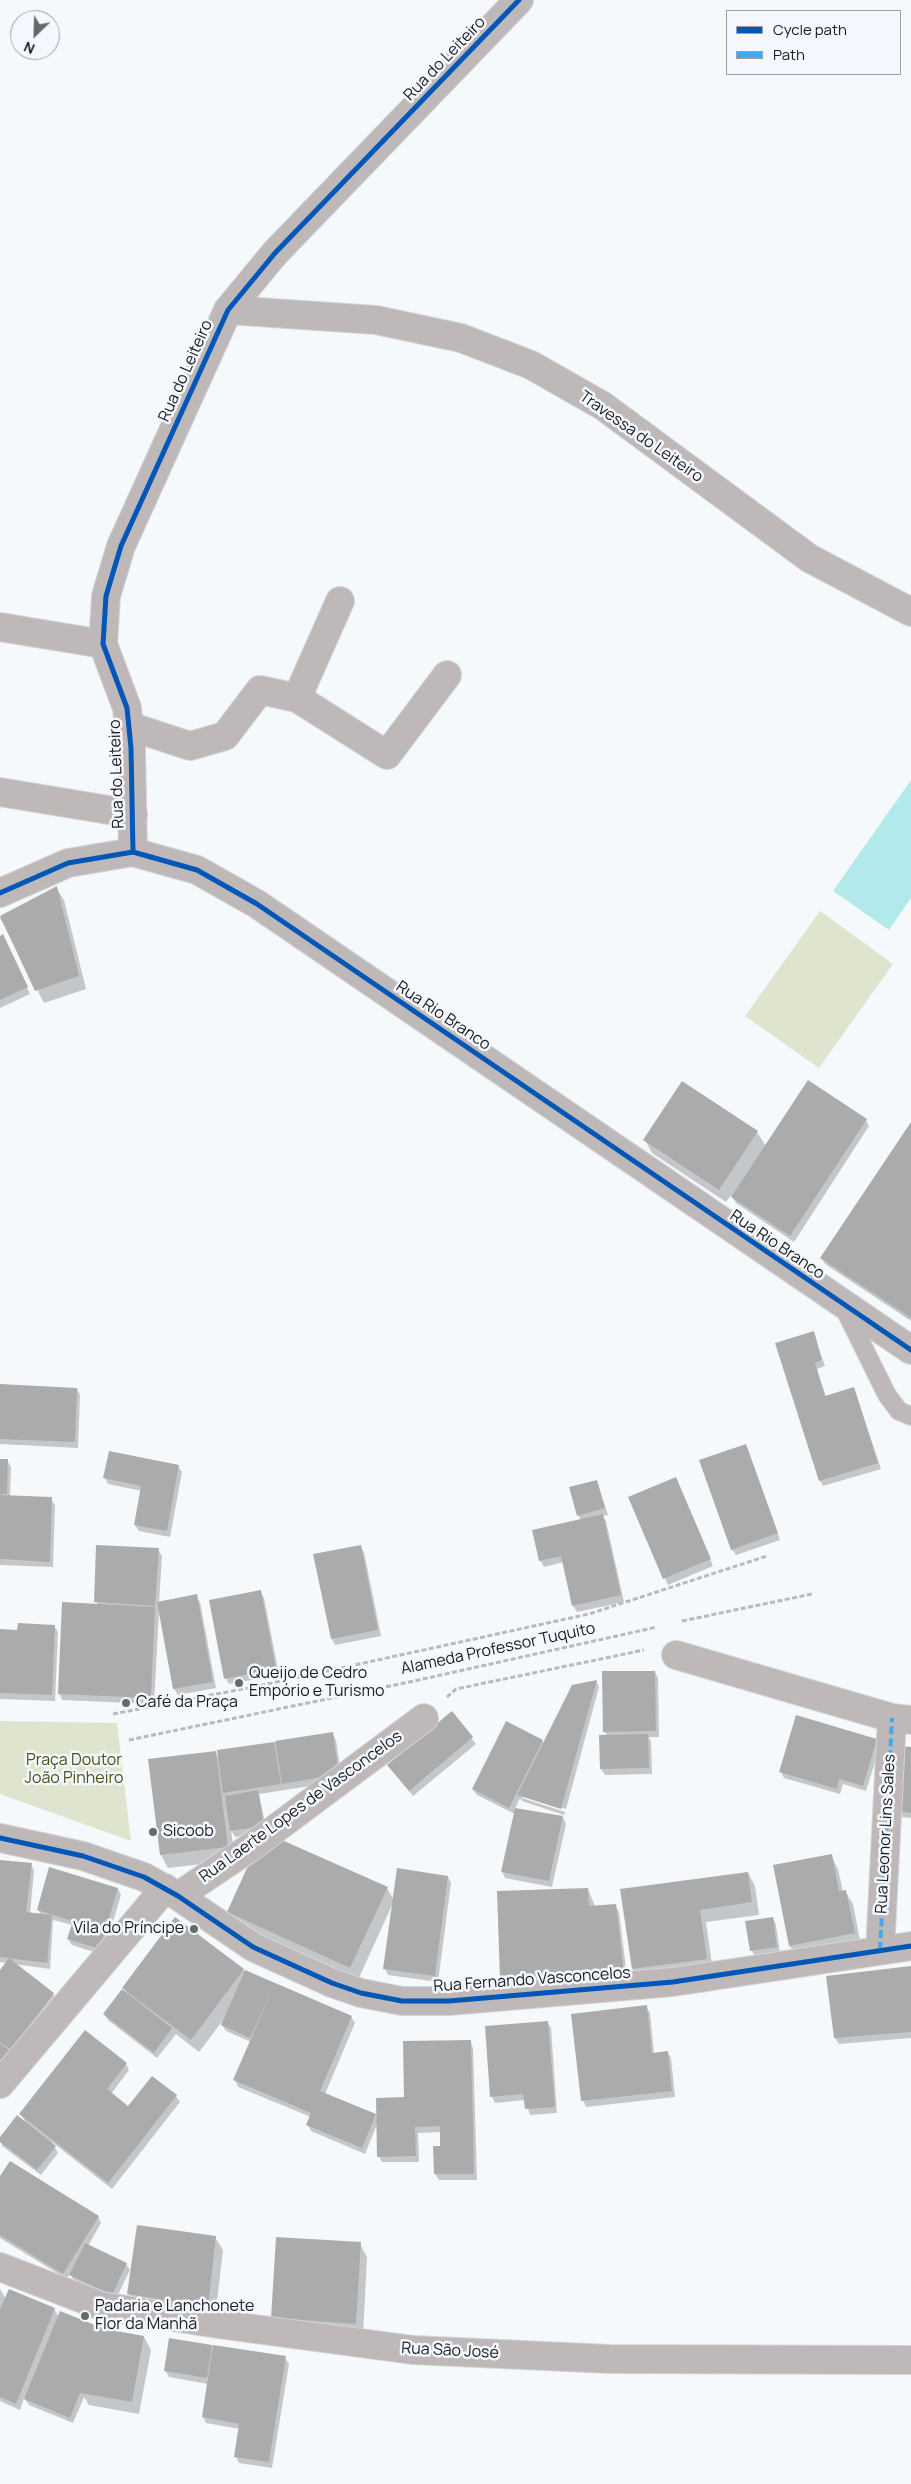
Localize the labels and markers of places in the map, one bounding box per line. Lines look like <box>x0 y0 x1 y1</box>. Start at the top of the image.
place label: Queijo de Cedro Empório e Turismo <box>249 1664 384 1702</box>
marker: Queijo de Cedro Empório e Turismo <box>233 1677 245 1689</box>
place label: Café da Praça <box>136 1693 238 1713</box>
marker: Café da Praça <box>120 1697 132 1709</box>
place label: Sicoob <box>163 1822 214 1842</box>
marker: Sicoob <box>147 1826 159 1838</box>
place label: Vila do Príncipe <box>73 1919 184 1939</box>
marker: Vila do Príncipe <box>188 1923 200 1935</box>
place label: Padaria e Lanchonete Flor da Manhã <box>95 2297 254 2335</box>
marker: Padaria e Lanchonete Flor da Manhã <box>79 2310 91 2322</box>

